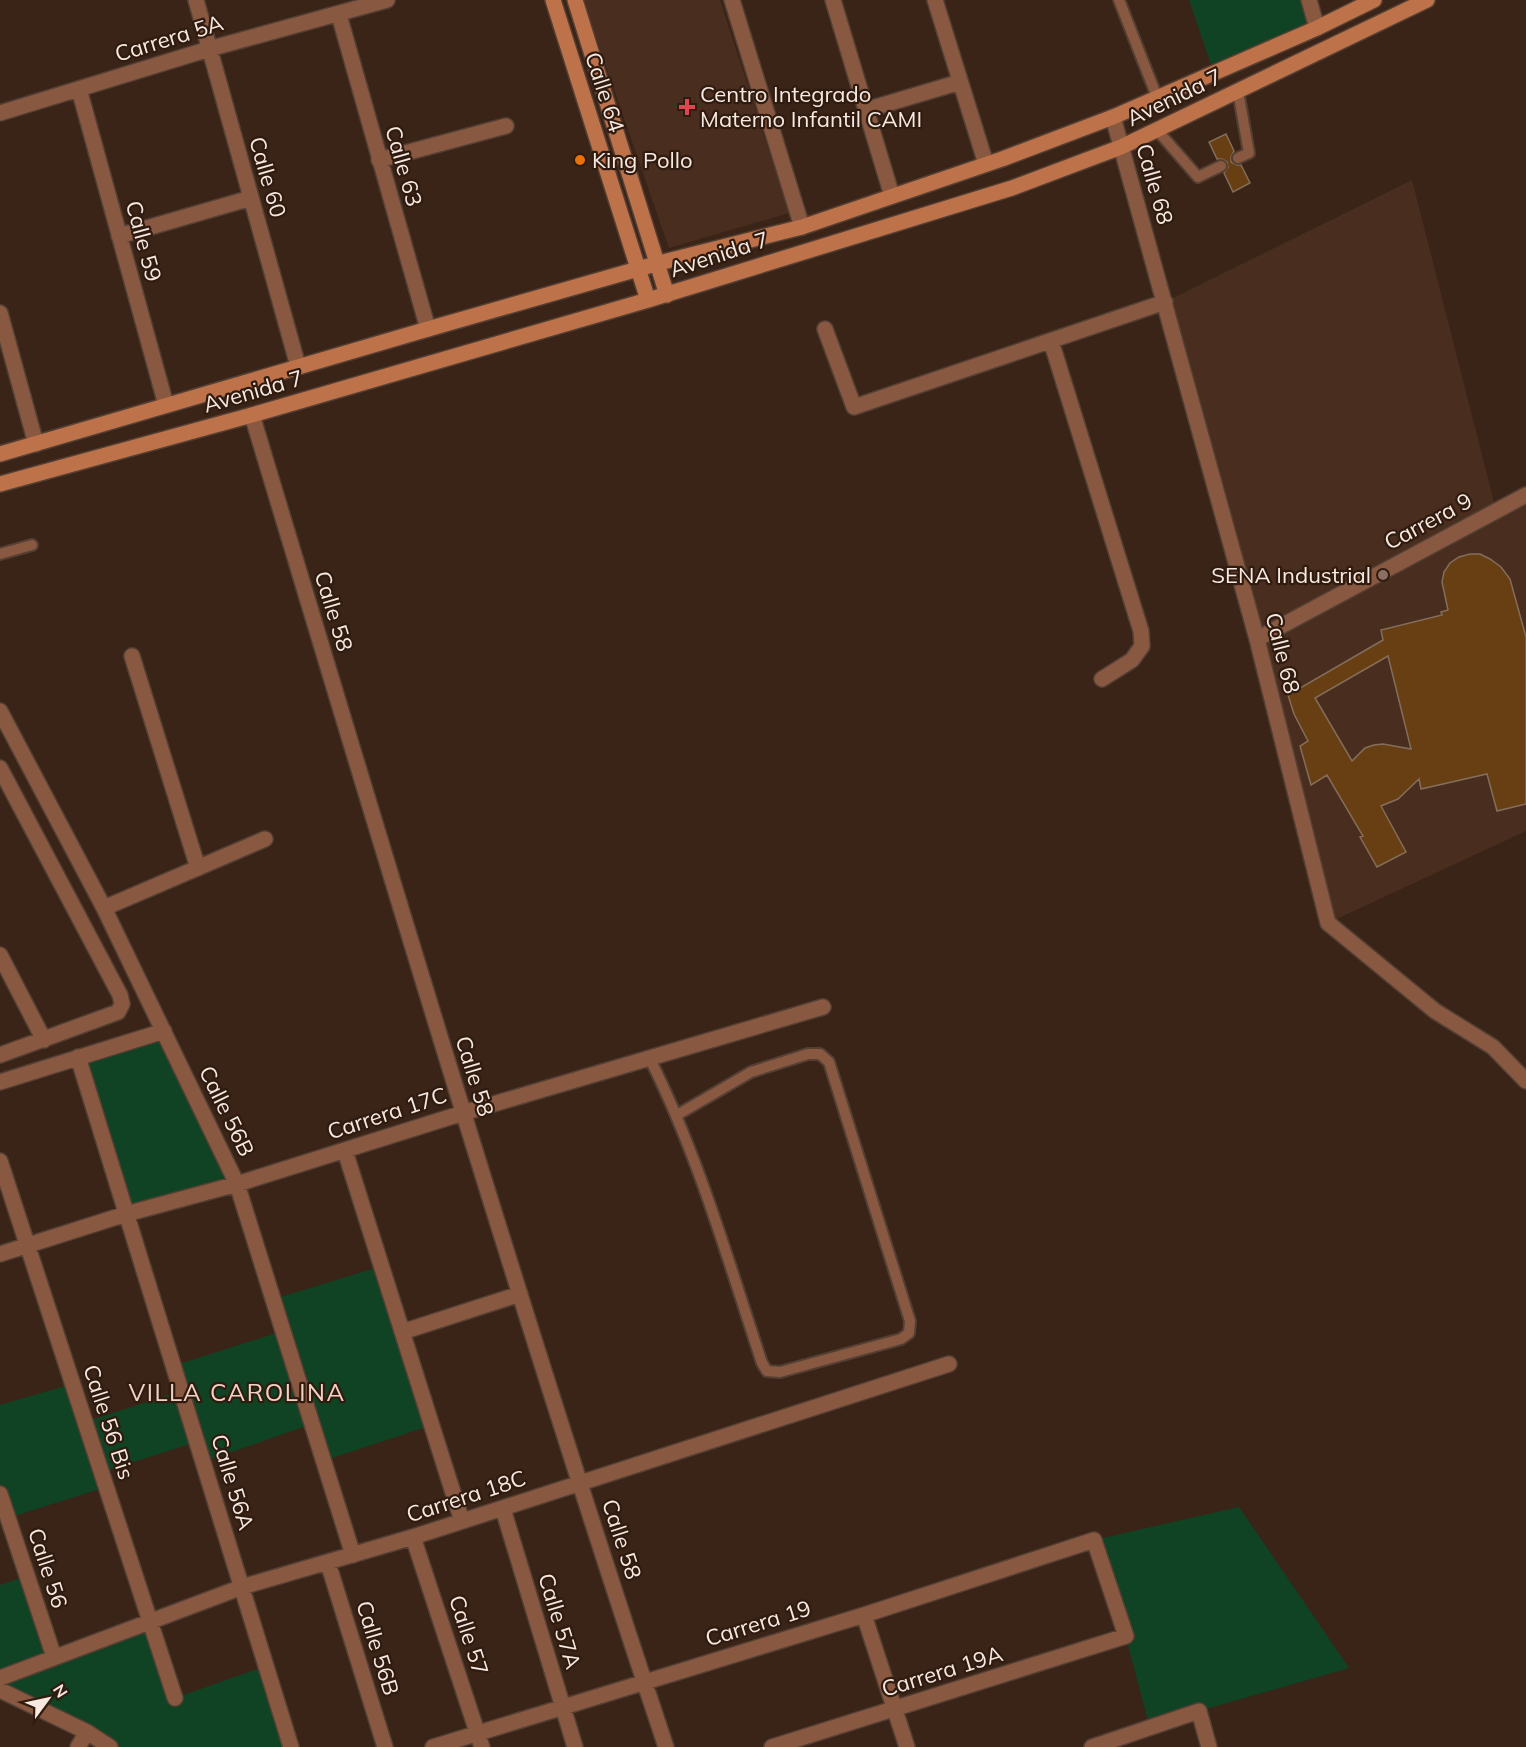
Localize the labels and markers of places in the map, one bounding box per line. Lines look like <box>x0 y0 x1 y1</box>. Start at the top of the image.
place label: Centro Integrado Materno Infantil CAMI <box>700 80 922 133</box>
marker: Centro Integrado Materno Infantil CAMI <box>678 98 696 116</box>
place label: King Pollo <box>592 146 693 174</box>
marker: King Pollo <box>573 153 587 167</box>
place label: SENA Industrial <box>1211 561 1371 589</box>
marker: SENA Industrial <box>1376 568 1390 582</box>

